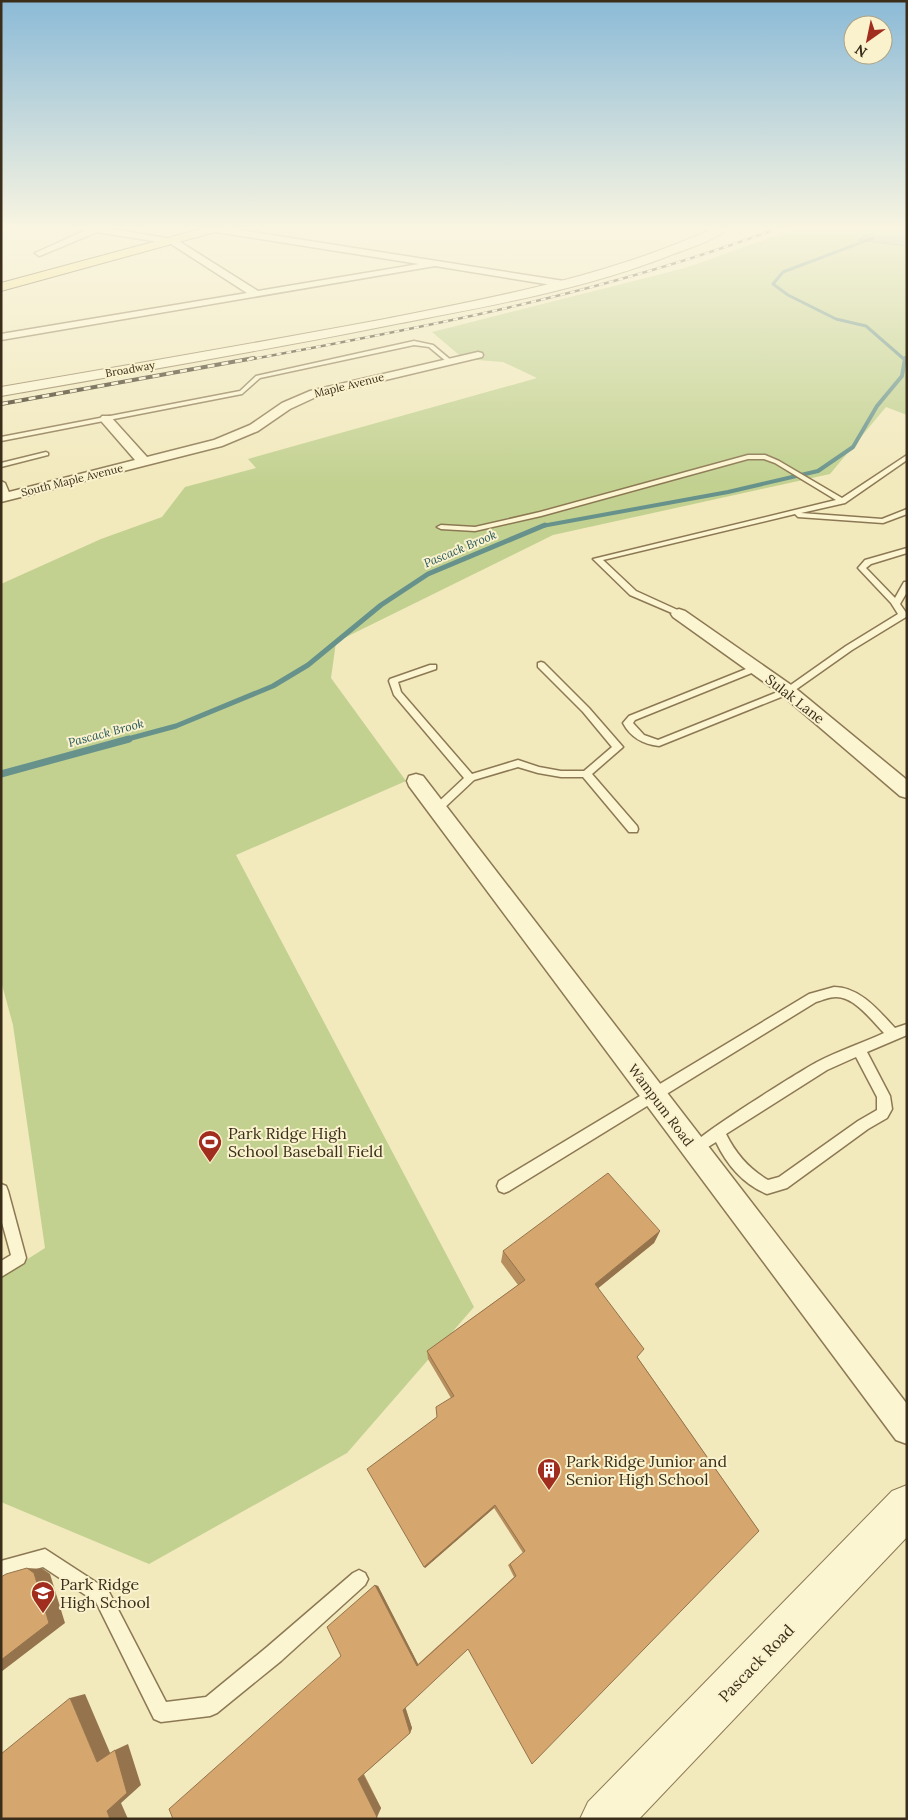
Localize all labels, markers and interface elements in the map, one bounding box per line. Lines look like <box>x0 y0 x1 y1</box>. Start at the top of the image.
north arrow <box>843 15 893 65</box>
text: N <box>851 40 870 61</box>
street label: Broadway <box>104 358 156 380</box>
street label: Maple Avenue <box>313 370 385 400</box>
street label: South Maple Avenue <box>20 461 124 499</box>
water label: Pascack Brook <box>421 526 498 571</box>
street label: Sulak Lane <box>762 670 829 728</box>
water label: Pascack Brook <box>66 715 145 750</box>
street label: Wampum Road <box>624 1060 698 1150</box>
place label: Park Ridge High School Baseball Field <box>228 1123 383 1161</box>
sports icon: Park Ridge High School Baseball Field <box>197 1129 223 1163</box>
place label: Park Ridge Junior and Senior High School <box>566 1451 727 1489</box>
building icon: Park Ridge Junior and Senior High School <box>536 1457 562 1491</box>
place label: Park Ridge High School <box>60 1574 150 1612</box>
school or university icon: Park Ridge High School <box>30 1580 56 1614</box>
street label: Pascack Road <box>714 1620 798 1706</box>

